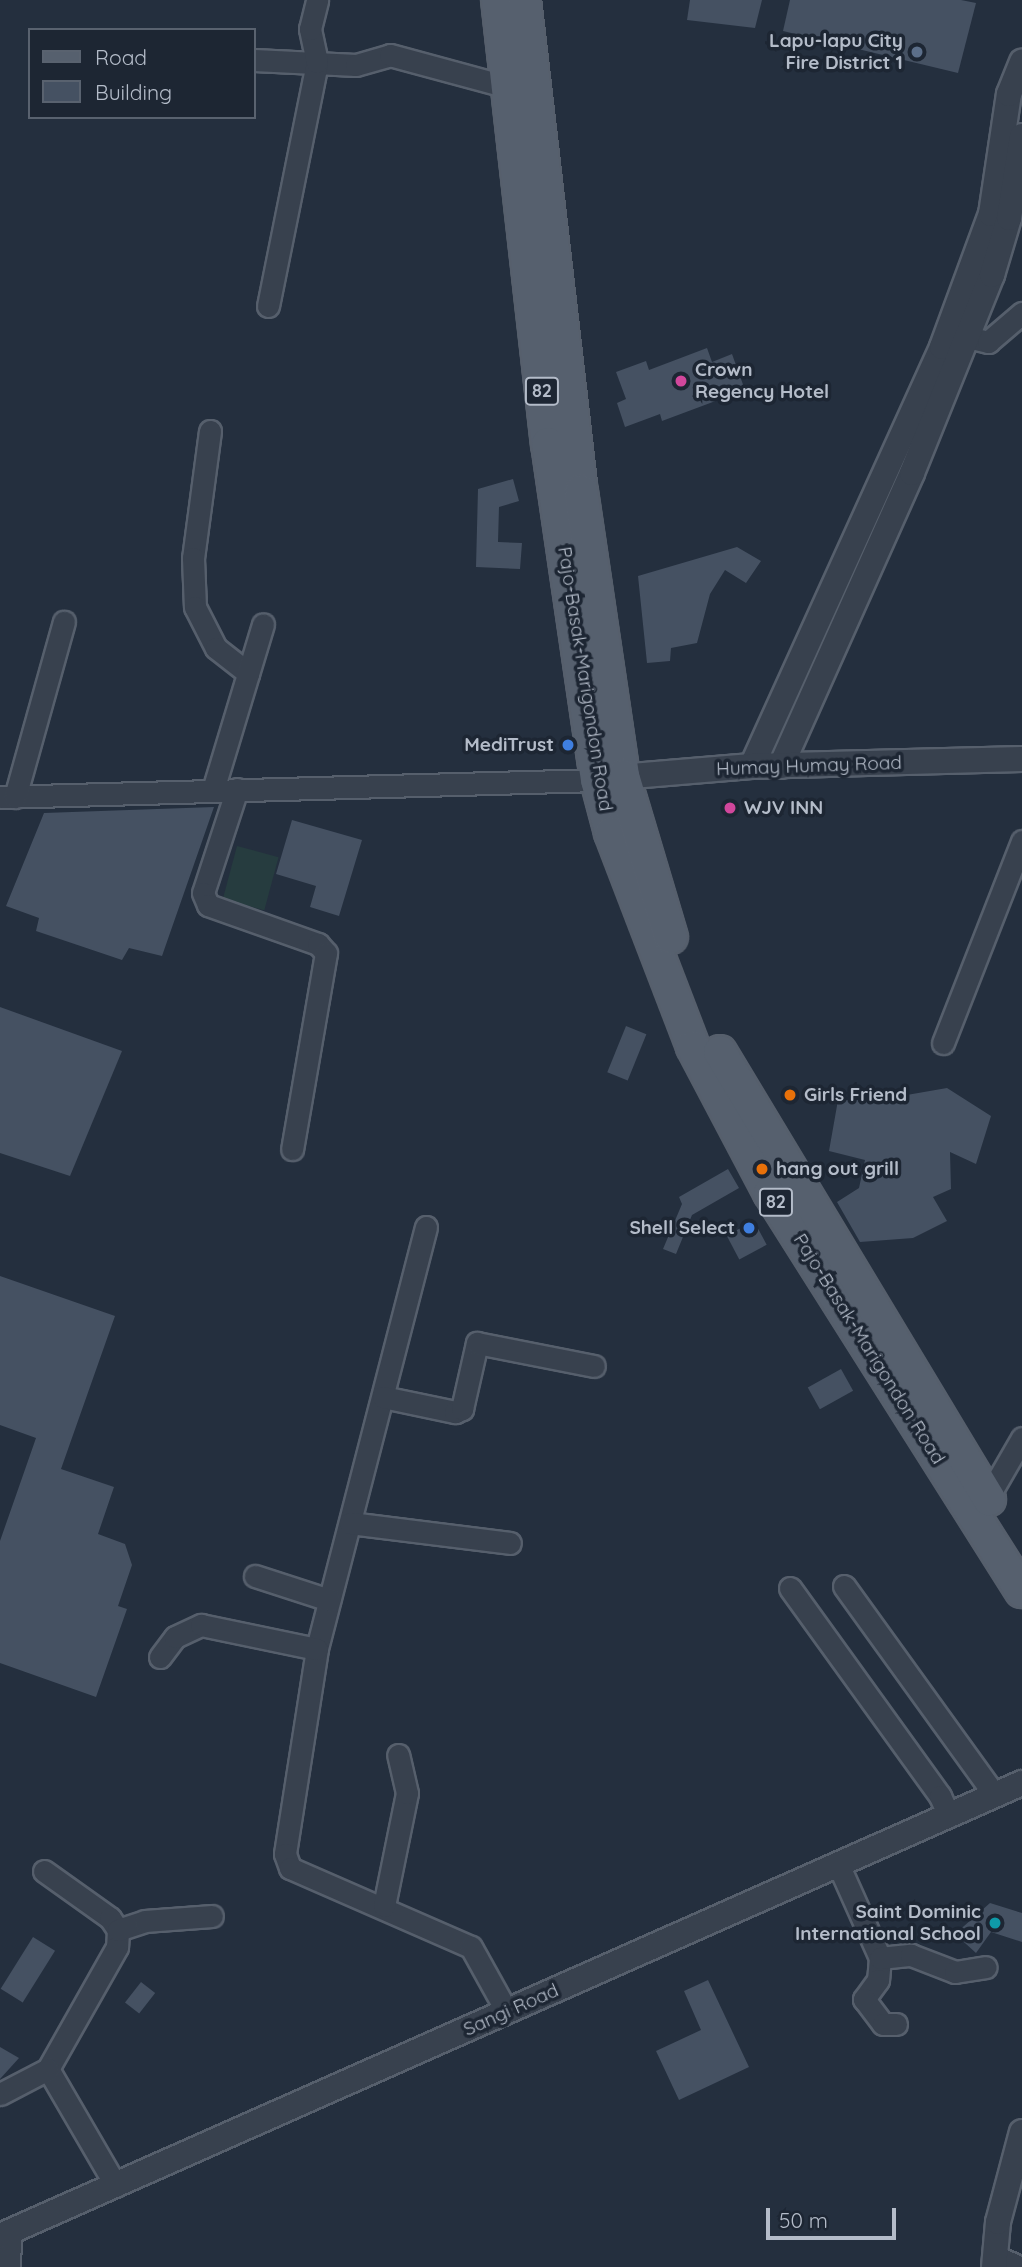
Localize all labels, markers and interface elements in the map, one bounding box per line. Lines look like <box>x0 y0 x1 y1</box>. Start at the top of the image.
legend <box>28 28 256 119</box>
place label: Lapu-lapu City Fire District 1 <box>769 30 903 74</box>
text: Road <box>95 44 147 70</box>
marker: Lapu-lapu City Fire District 1 <box>909 44 925 60</box>
text: Building <box>95 79 172 105</box>
place label: Crown Regency Hotel <box>695 359 829 403</box>
marker: Crown Regency Hotel <box>673 373 689 389</box>
road number: 82 <box>524 376 560 405</box>
street label: Pajo-Basak-Marigondon Road <box>553 545 617 813</box>
place label: MediTrust <box>464 734 554 756</box>
marker: MediTrust <box>560 737 576 753</box>
street label: Humay Humay Road <box>716 751 902 781</box>
place label: WJV INN <box>744 797 823 819</box>
marker: WJV INN <box>722 800 738 816</box>
place label: Girls Friend <box>804 1084 907 1106</box>
marker: Girls Friend <box>782 1087 798 1103</box>
place label: hang out grill <box>776 1158 899 1180</box>
marker: hang out grill <box>754 1161 770 1177</box>
road number: 82 <box>758 1188 794 1217</box>
place label: Shell Select <box>629 1217 735 1239</box>
marker: Shell Select <box>741 1220 757 1236</box>
street label: Pajo-Basak-Marigondon Road <box>788 1229 950 1469</box>
place label: Saint Dominic International School <box>795 1901 981 1945</box>
marker: Saint Dominic International School <box>987 1915 1003 1931</box>
street label: Sangi Road <box>460 1979 562 2041</box>
scale bar <box>770 2194 900 2238</box>
text: 50 m <box>779 2207 828 2233</box>

